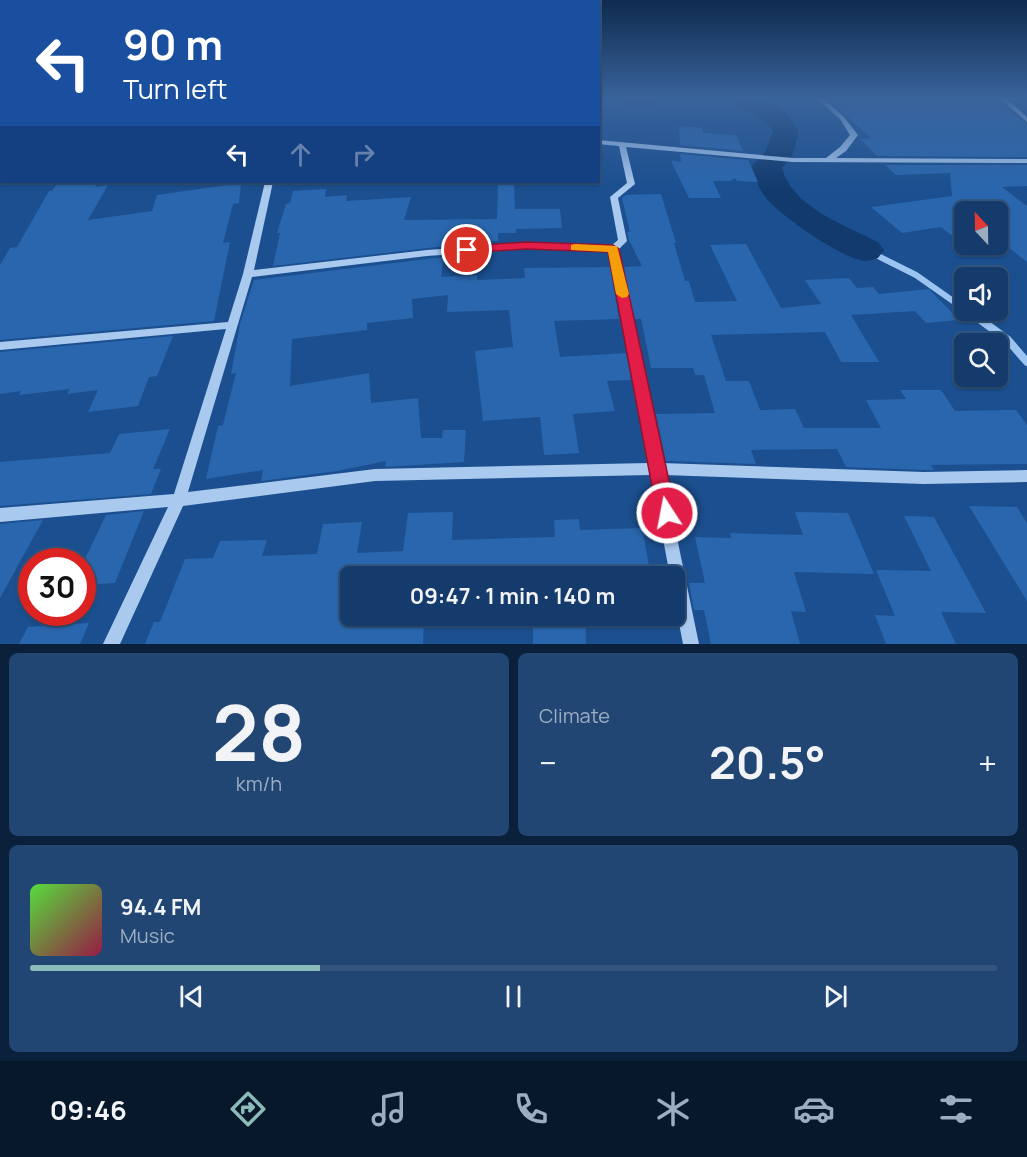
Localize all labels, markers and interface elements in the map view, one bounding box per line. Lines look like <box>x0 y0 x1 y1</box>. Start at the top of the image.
text: 90 m <box>123 15 223 73</box>
icon: left <box>24 24 102 102</box>
text: Turn left <box>123 70 227 107</box>
icon: left <box>221 138 254 171</box>
icon: ahead <box>284 138 317 171</box>
icon: right <box>347 138 380 171</box>
north arrow <box>954 201 1008 255</box>
map controls <box>954 201 1008 387</box>
pin <box>441 224 492 275</box>
icon: arrive <box>450 233 483 266</box>
button: sound <box>954 267 1008 321</box>
button: search <box>954 333 1008 387</box>
position arrow <box>635 481 699 545</box>
speed limit sign: 30 <box>18 548 96 626</box>
text: 09:47 · 1 min · 140 m <box>410 581 615 611</box>
text: 28 <box>212 678 306 784</box>
text: Climate <box>539 702 610 729</box>
text: 20.5° <box>709 731 826 793</box>
text: − <box>539 740 557 785</box>
text: + <box>978 740 997 785</box>
text: km/h <box>236 770 282 797</box>
text: 94.4 FM <box>120 892 201 922</box>
text: Music <box>120 922 175 949</box>
icon: previous <box>175 980 208 1013</box>
icon: pause <box>497 980 530 1013</box>
icon: next <box>819 980 852 1013</box>
icon: directions <box>227 1088 269 1130</box>
icon: music <box>368 1088 410 1130</box>
icon: phone <box>510 1088 552 1130</box>
icon: climate <box>652 1088 694 1130</box>
icon: car <box>793 1088 835 1130</box>
icon: filters <box>935 1088 977 1130</box>
text: 09:46 <box>50 1091 127 1128</box>

